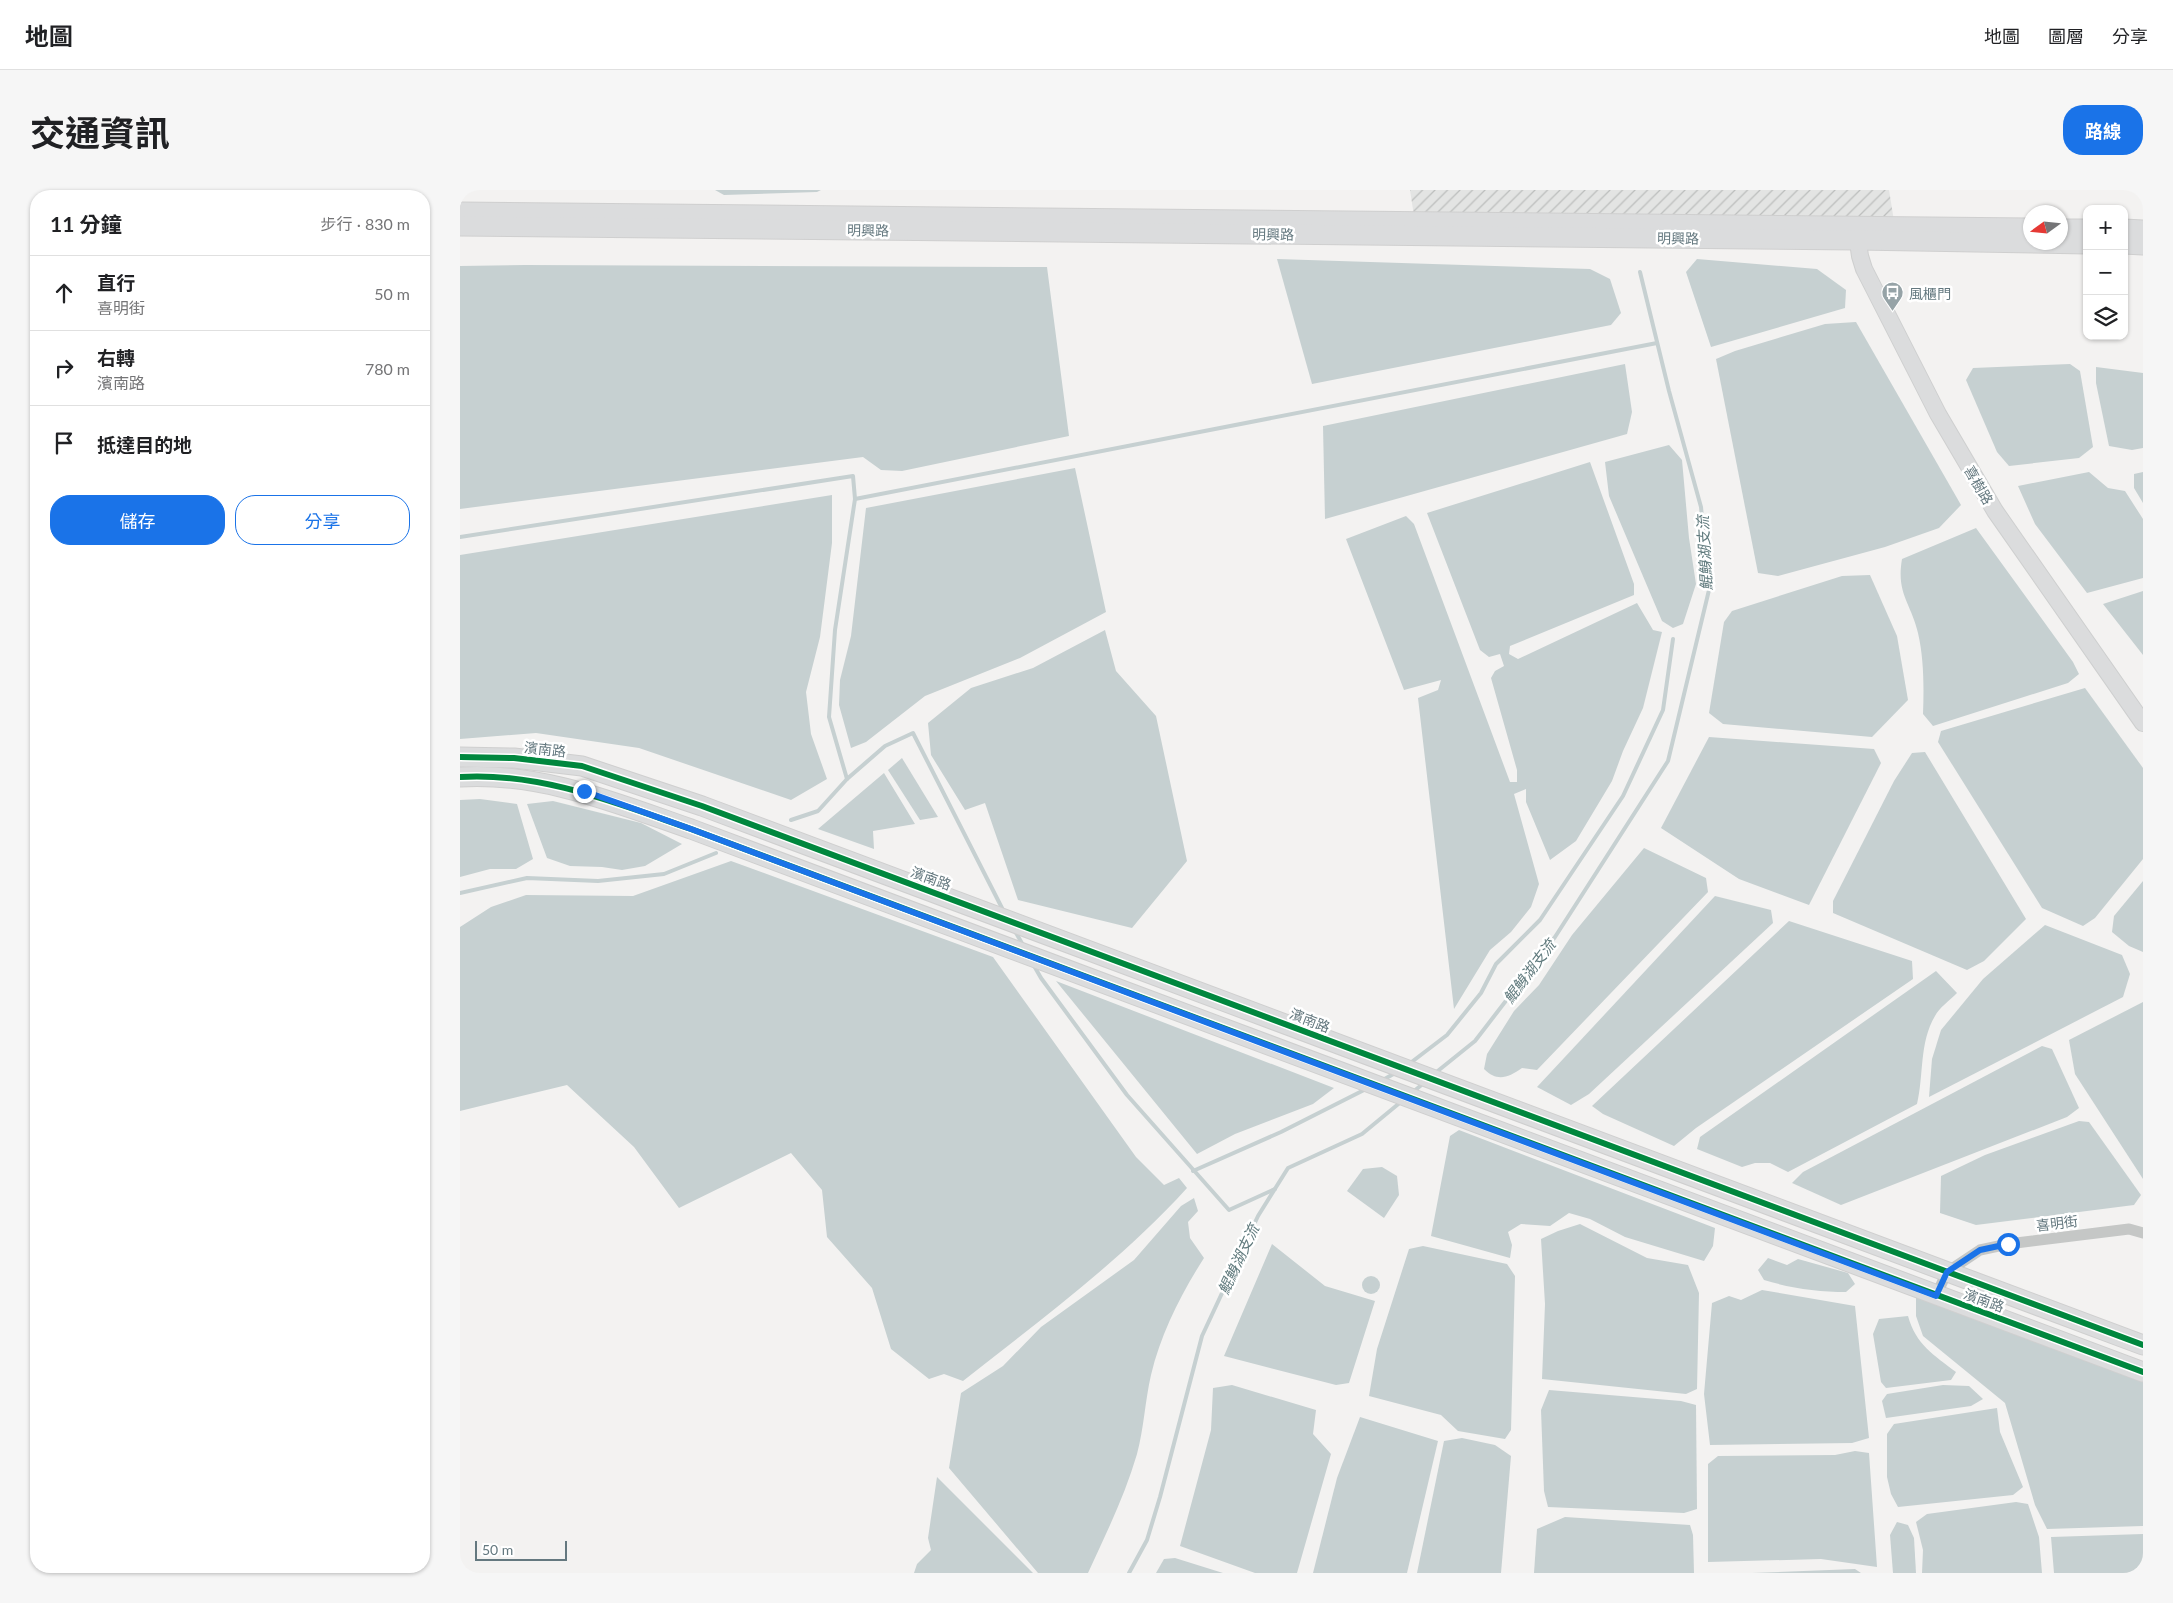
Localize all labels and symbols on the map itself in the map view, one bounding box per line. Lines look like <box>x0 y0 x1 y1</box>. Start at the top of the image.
north arrow <box>2023 205 2068 250</box>
street label: 明興路 <box>847 221 889 239</box>
street label: 明興路 <box>1252 225 1294 243</box>
street label: 明興路 <box>1657 229 1699 247</box>
bus stop icon: 風櫃門 <box>1881 281 1905 312</box>
place label: 風櫃門 <box>1909 285 1951 302</box>
street label: 喜樹路 <box>1961 463 1997 507</box>
water label: 鯤鯓湖支流 <box>1693 513 1715 591</box>
street label: 濱南路 <box>523 738 567 760</box>
route end <box>573 780 596 803</box>
street label: 濱南路 <box>908 863 954 893</box>
water label: 鯤鯓湖支流 <box>1499 934 1560 1006</box>
street label: 濱南路 <box>1287 1005 1333 1035</box>
street label: 喜明街 <box>2035 1212 2079 1234</box>
water label: 鯤鯓湖支流 <box>1214 1219 1263 1297</box>
route start <box>1997 1233 2020 1256</box>
street label: 濱南路 <box>1961 1285 2007 1315</box>
scale bar <box>475 1538 568 1561</box>

